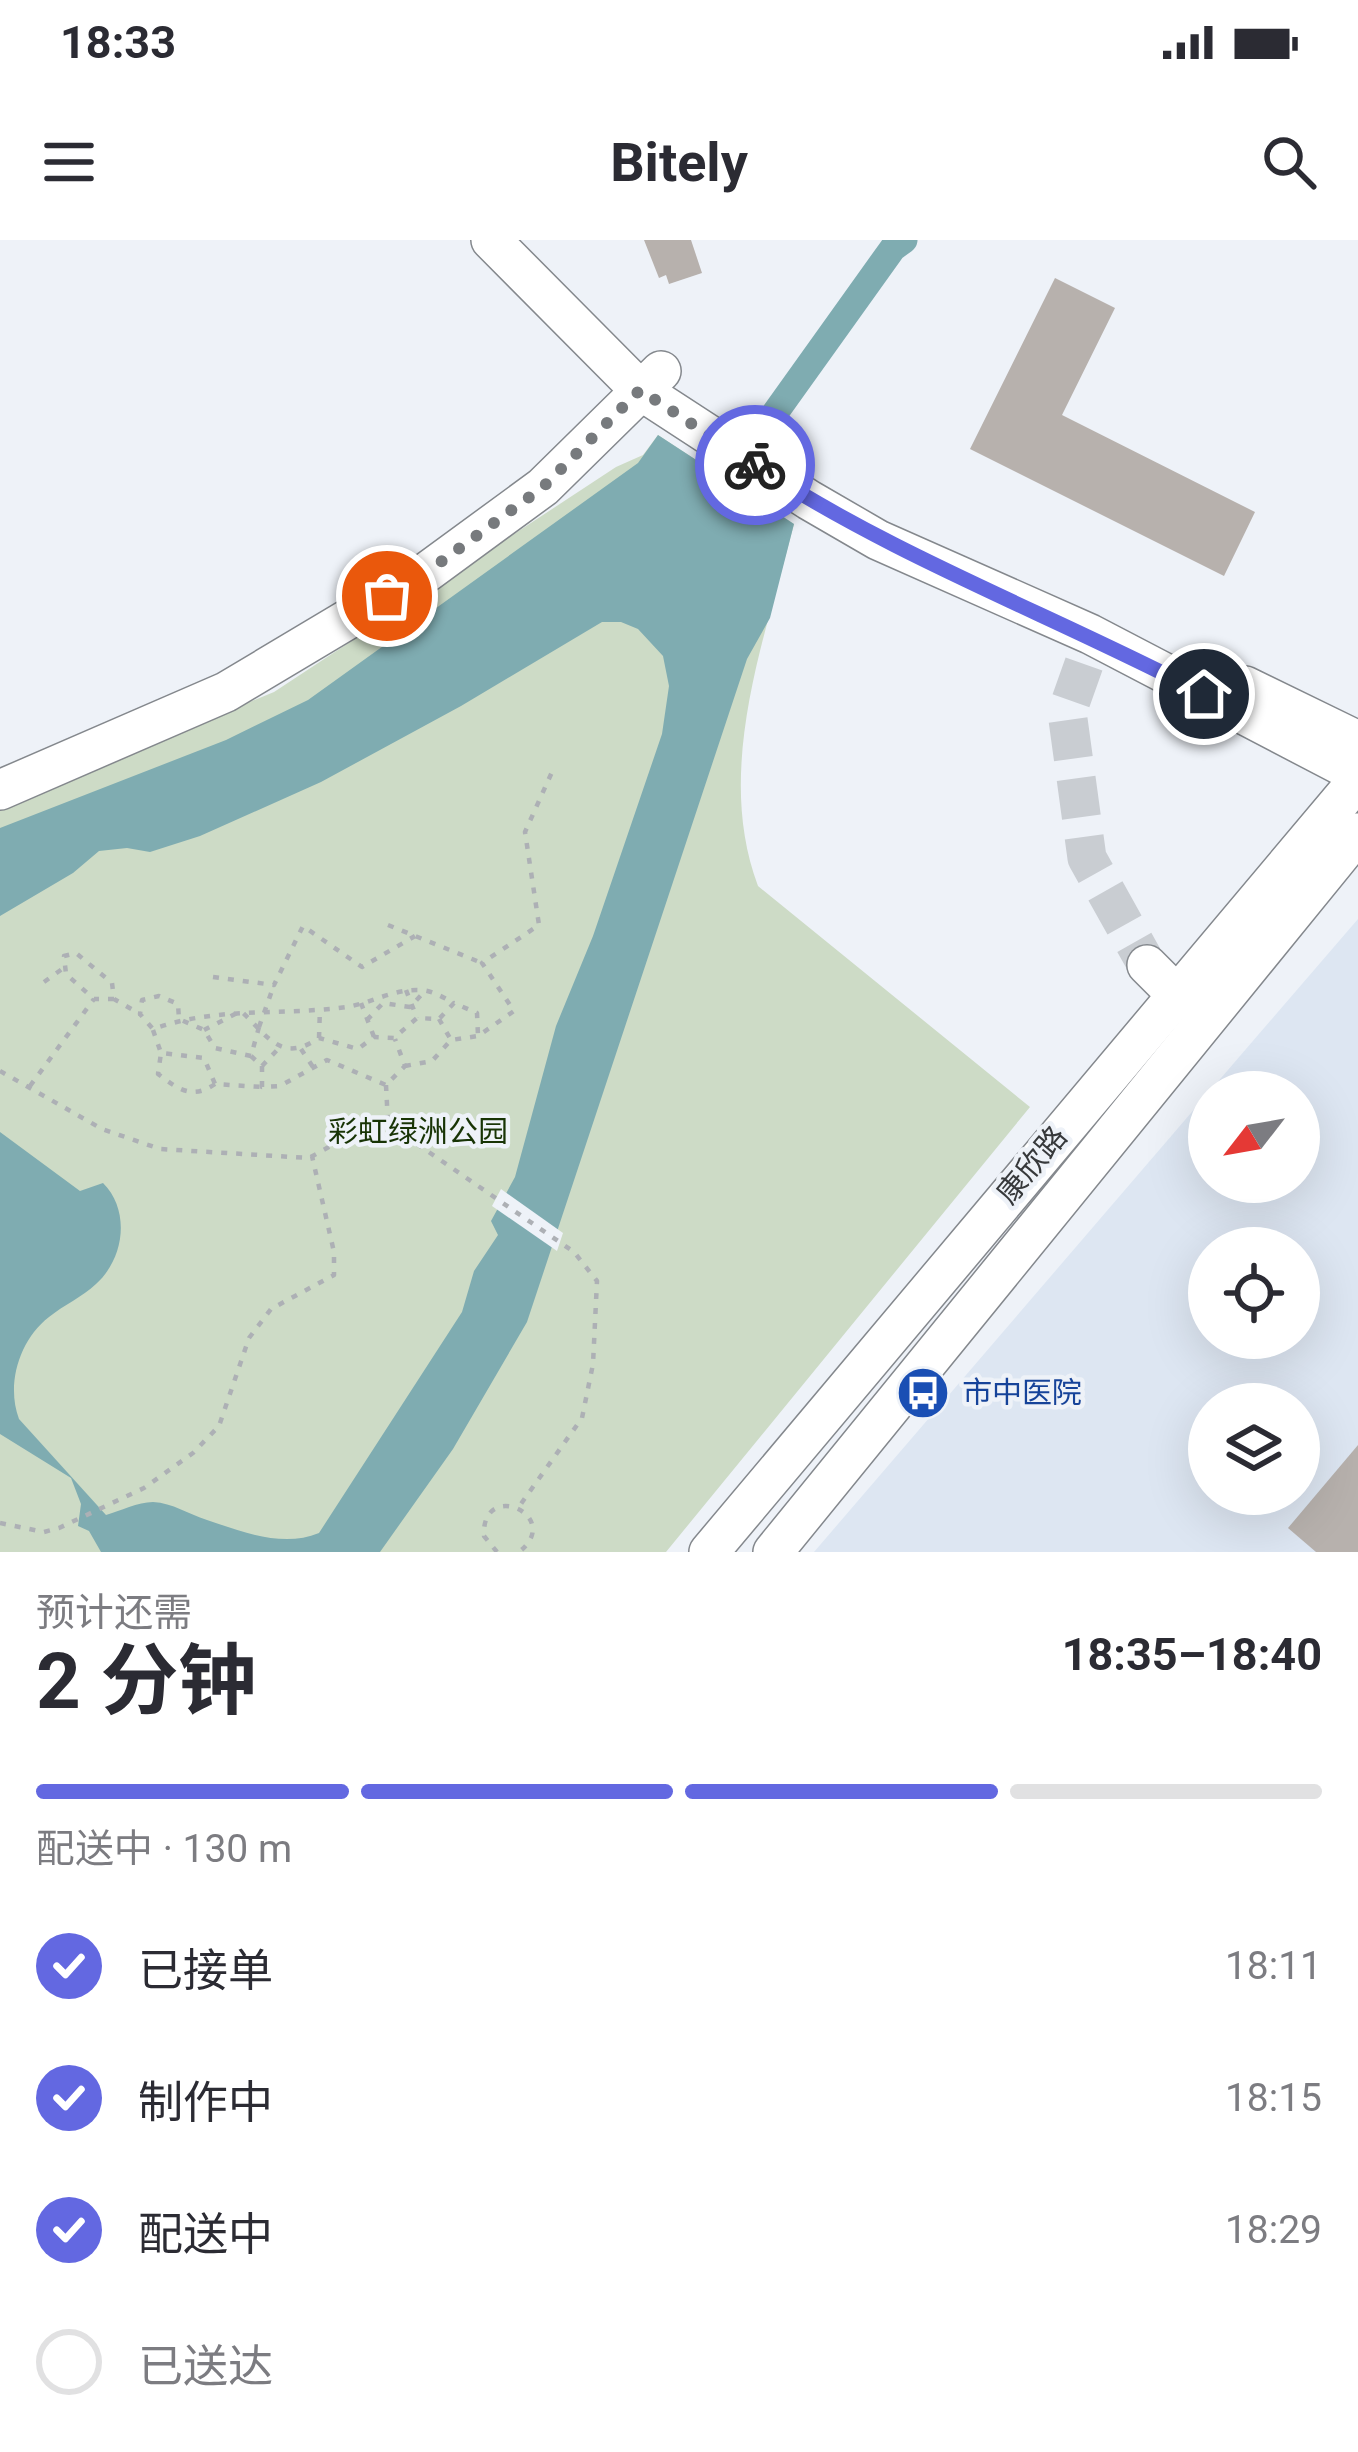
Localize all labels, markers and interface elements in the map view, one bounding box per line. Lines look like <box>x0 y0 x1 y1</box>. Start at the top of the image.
text: 18:33 <box>60 16 176 69</box>
icon: menu <box>36 129 102 195</box>
icon: search <box>1256 129 1322 195</box>
text: Bitely <box>610 131 748 194</box>
courier <box>695 405 815 525</box>
icon: bike <box>722 432 788 498</box>
pin <box>336 545 438 647</box>
icon: bag <box>354 563 420 629</box>
pin <box>1153 643 1255 745</box>
icon: home <box>1171 661 1237 727</box>
north arrow <box>1188 1071 1320 1203</box>
map controls <box>1188 1071 1320 1515</box>
park label: 彩虹绿洲公园 <box>328 1114 508 1149</box>
street label: 康欣路 <box>989 1119 1074 1210</box>
button: locate <box>1188 1227 1320 1359</box>
bus stop icon: 市中医院 <box>895 1365 951 1421</box>
place label: 市中医院 <box>962 1375 1082 1410</box>
button: layers <box>1188 1383 1320 1515</box>
text: 预计还需 <box>36 1590 192 1636</box>
text: 18:35–18:40 <box>1062 1628 1322 1681</box>
text: 2 分钟 <box>36 1636 256 1727</box>
text: 配送中 · 130 m <box>36 1826 292 1872</box>
icon: check <box>36 1933 102 1999</box>
text: 18:11 <box>1225 1943 1322 1989</box>
text: 已接单 <box>138 1944 273 1997</box>
icon: check <box>36 2065 102 2131</box>
text: 18:15 <box>1225 2075 1322 2121</box>
text: 制作中 <box>138 2076 273 2129</box>
icon: check <box>36 2197 102 2263</box>
text: 18:29 <box>1225 2207 1322 2253</box>
text: 配送中 <box>138 2208 273 2261</box>
text: 已送达 <box>138 2340 273 2393</box>

